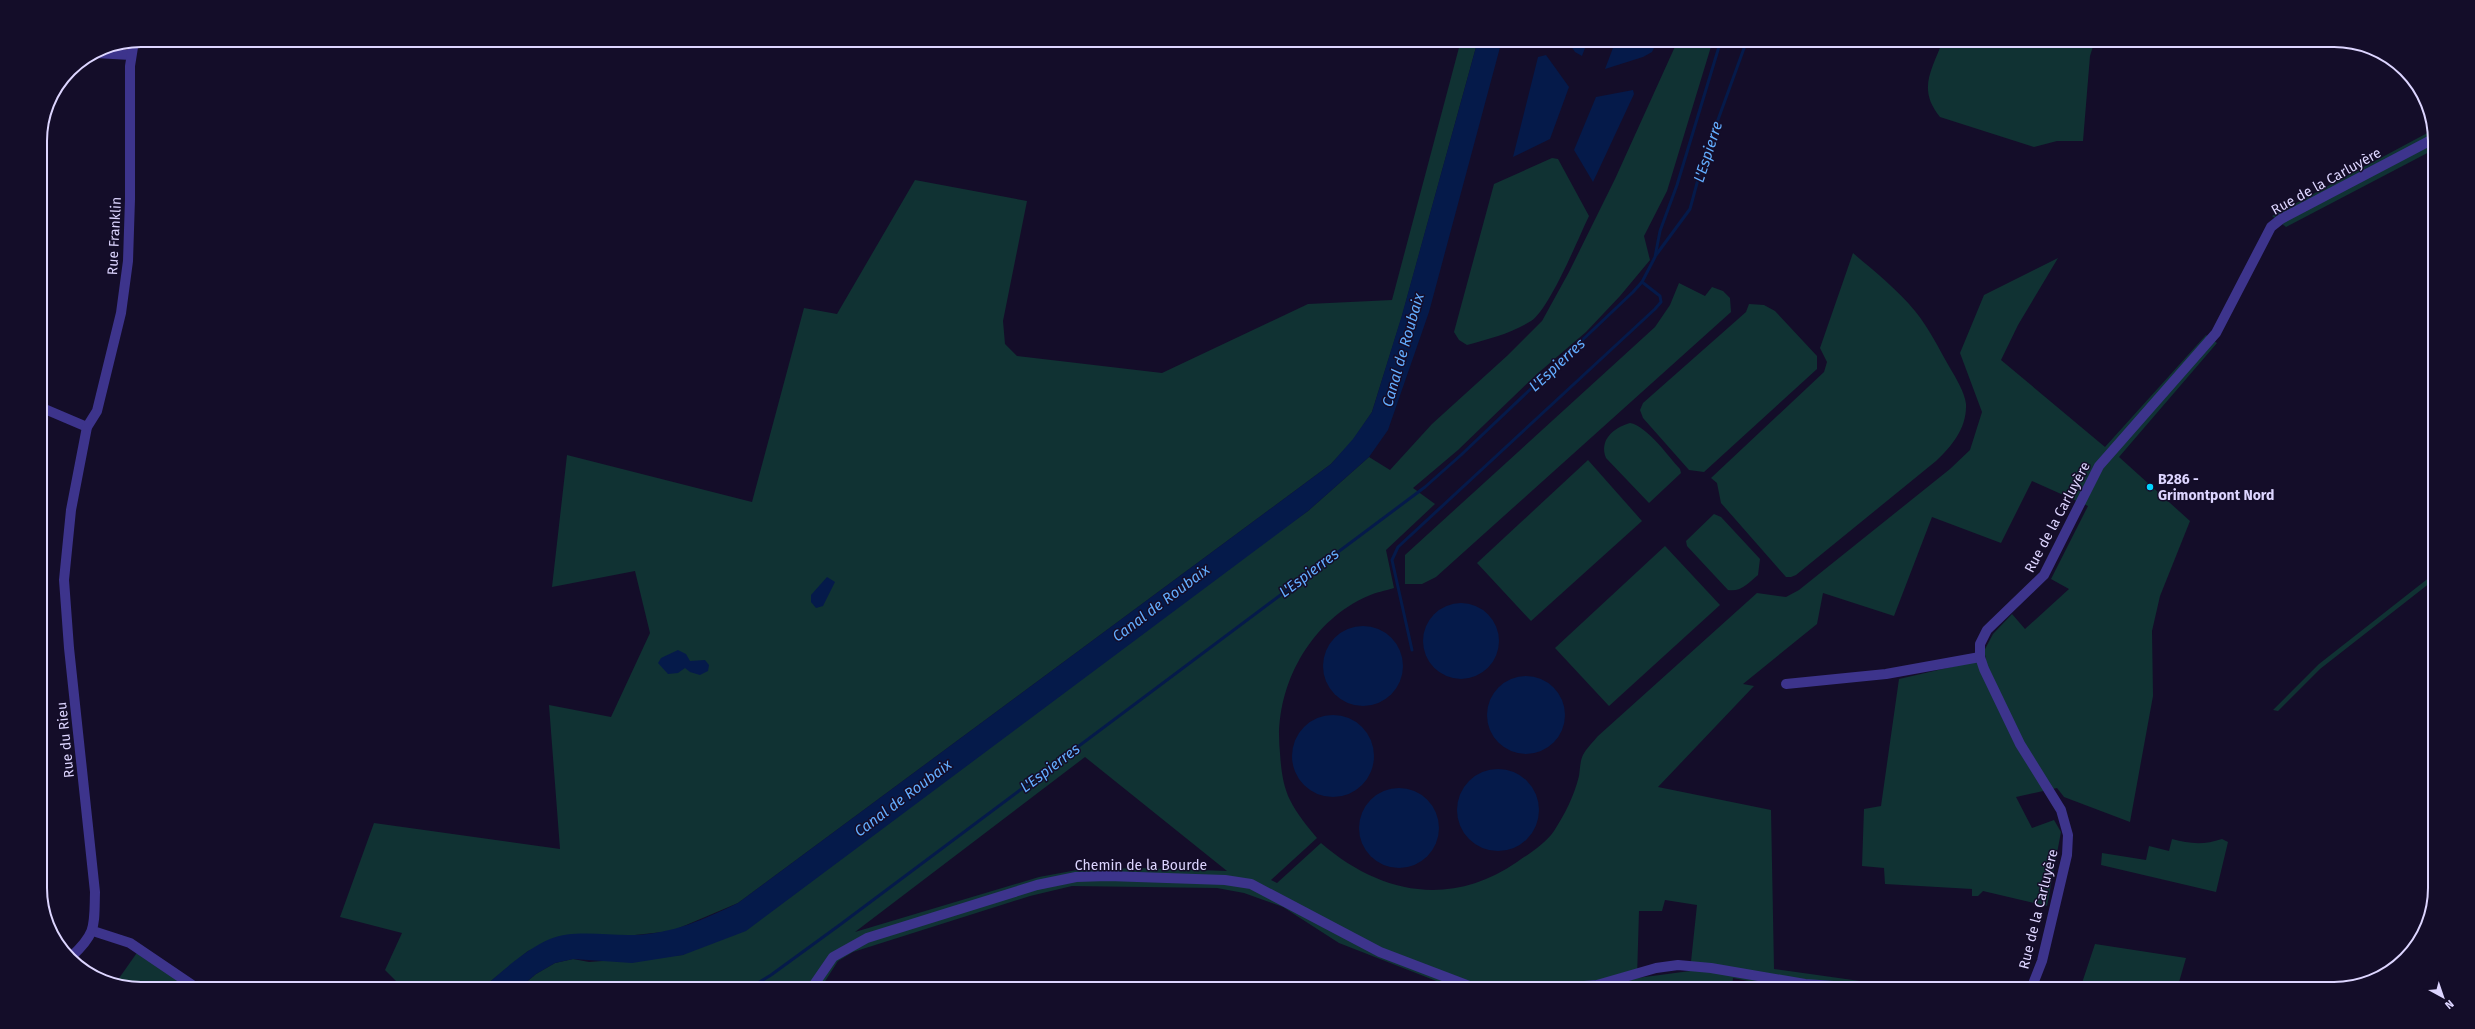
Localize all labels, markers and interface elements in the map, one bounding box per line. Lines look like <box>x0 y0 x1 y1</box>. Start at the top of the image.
water label: L'Espierre <box>1690 119 1726 185</box>
street label: Rue de la Carluyère <box>2268 144 2384 219</box>
street label: Rue Franklin <box>104 196 125 276</box>
water label: Canal de Roubaix <box>1378 290 1428 409</box>
water label: L'Espierres <box>1525 334 1589 396</box>
street label: Rue de la Carluyère <box>2021 459 2094 576</box>
place label: B286 - Grimontpont Nord <box>2158 471 2274 504</box>
marker: B286 - Grimontpont Nord <box>2145 482 2155 492</box>
water label: L'Espierres <box>1276 545 1342 601</box>
water label: Canal de Roubaix <box>1109 560 1214 645</box>
street label: Rue du Rieu <box>53 701 78 779</box>
water label: L'Espierres <box>1017 740 1083 796</box>
water label: Canal de Roubaix <box>851 755 956 840</box>
street label: Rue de la Carluyère <box>2015 847 2062 971</box>
street label: Chemin de la Bourde <box>1075 857 1207 874</box>
north arrow <box>2423 977 2463 1017</box>
text: N <box>2442 997 2456 1012</box>

